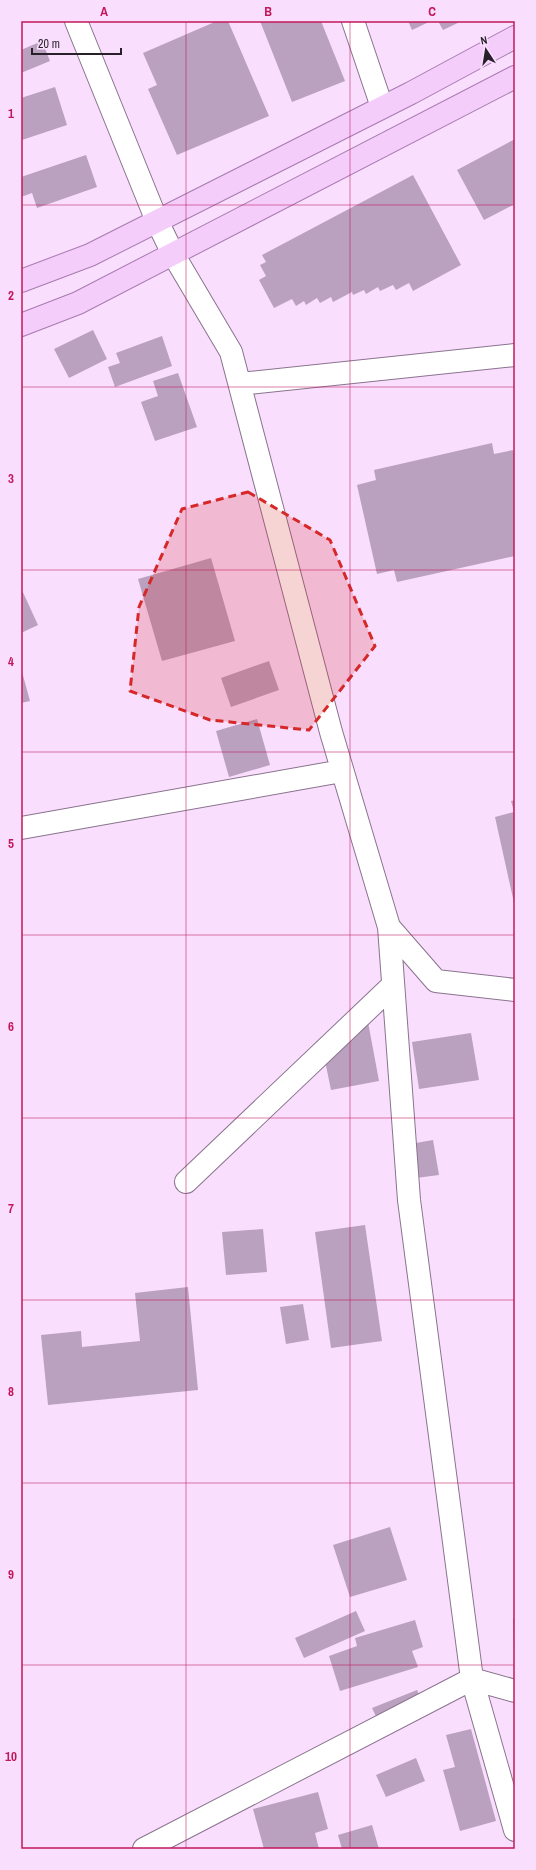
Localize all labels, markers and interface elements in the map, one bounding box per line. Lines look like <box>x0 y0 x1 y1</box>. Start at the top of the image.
text: A <box>100 3 108 20</box>
text: B <box>264 3 272 20</box>
text: C <box>428 3 436 20</box>
scale bar <box>32 30 121 56</box>
north arrow <box>466 30 506 70</box>
text: N <box>479 33 489 48</box>
text: 20 m <box>38 36 60 52</box>
text: 1 <box>8 105 14 122</box>
text: 2 <box>8 287 14 304</box>
text: 3 <box>8 470 14 487</box>
text: 4 <box>8 653 14 670</box>
text: 5 <box>8 835 14 852</box>
text: 6 <box>8 1018 14 1035</box>
text: 7 <box>8 1200 14 1217</box>
text: 8 <box>8 1383 14 1400</box>
text: 9 <box>8 1566 14 1583</box>
text: 10 <box>5 1748 17 1765</box>

